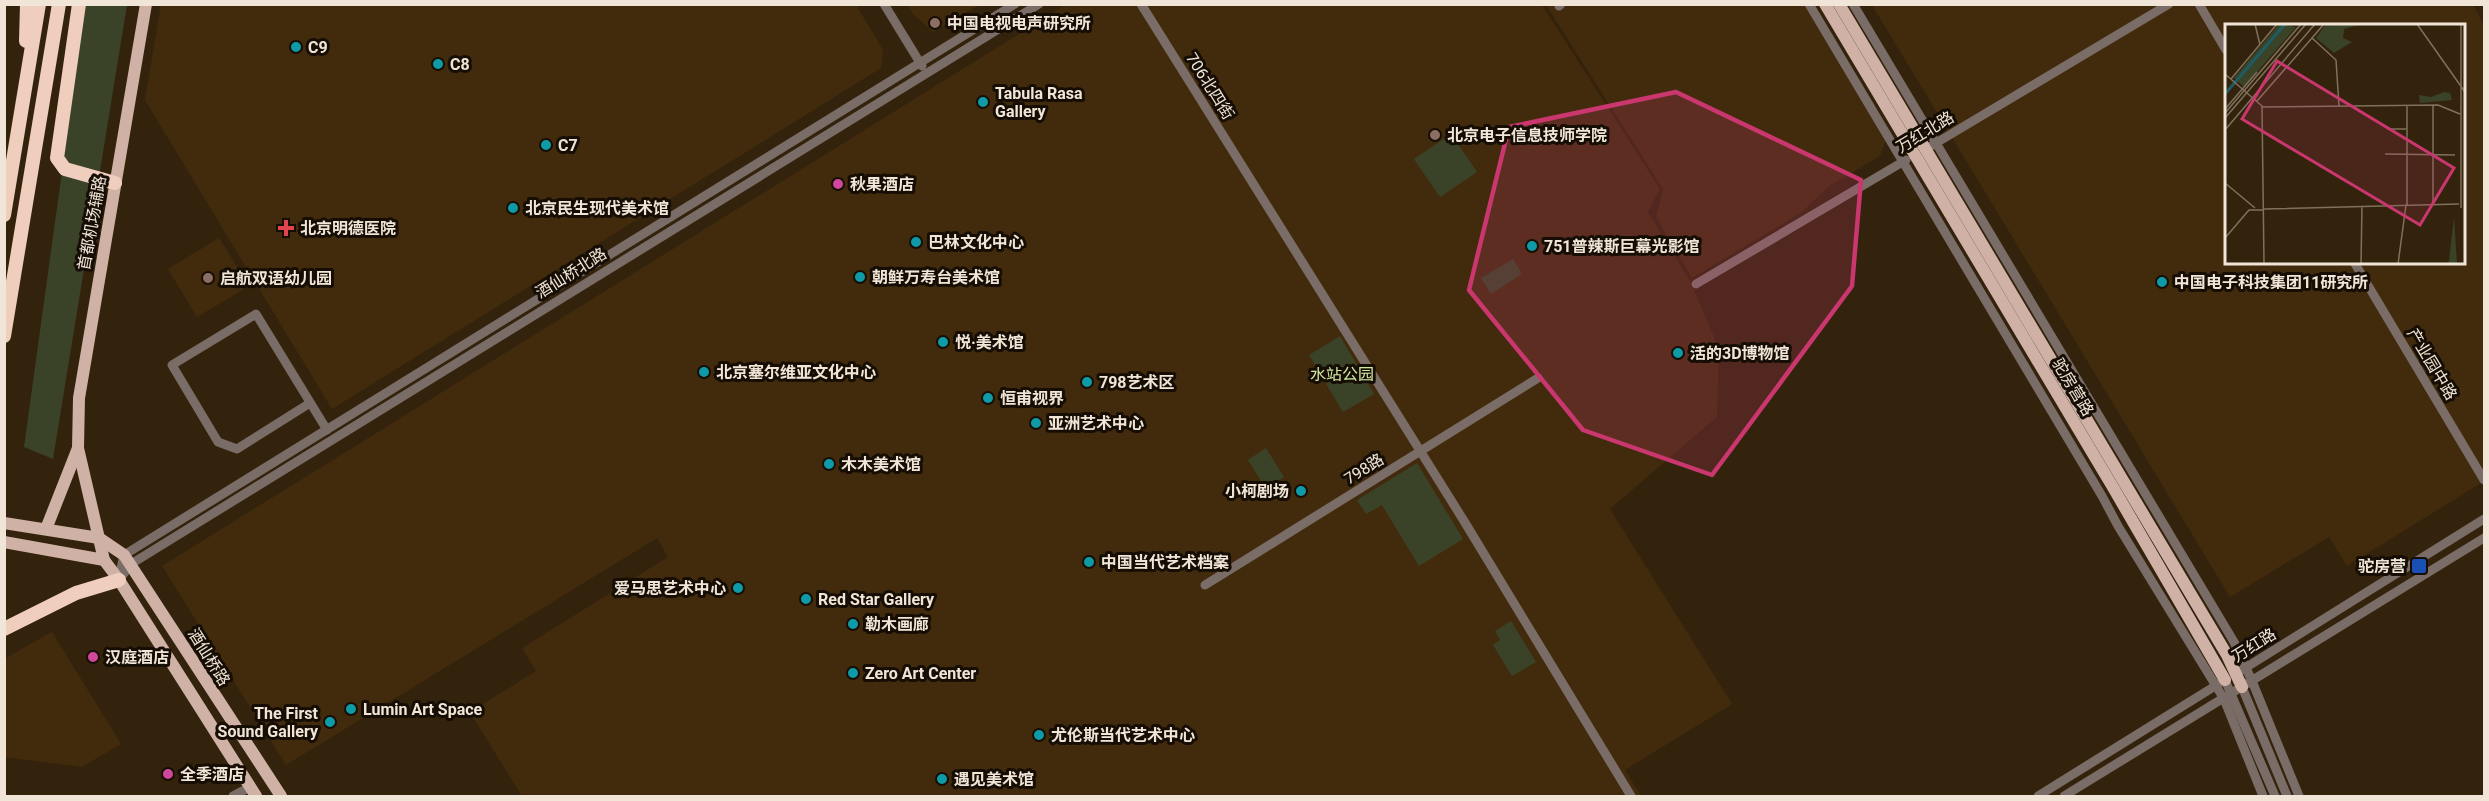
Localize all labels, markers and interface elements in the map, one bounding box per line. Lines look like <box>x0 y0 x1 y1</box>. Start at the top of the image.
place label: 中国电视电声研究所 <box>947 14 1091 33</box>
marker: 中国电视电声研究所 <box>928 16 942 30</box>
inset map <box>2225 24 2465 264</box>
place label: C9 <box>308 38 328 57</box>
marker: C9 <box>289 40 303 54</box>
street label: 706北四街 <box>1182 49 1238 123</box>
place label: C8 <box>450 55 470 74</box>
marker: C8 <box>431 57 445 71</box>
place label: Tabula Rasa Gallery <box>995 84 1083 121</box>
marker: Tabula Rasa Gallery <box>976 95 990 109</box>
street label: 万红北路 <box>1893 107 1957 157</box>
place label: 北京电子信息技师学院 <box>1447 126 1607 145</box>
marker: 北京电子信息技师学院 <box>1428 128 1442 142</box>
place label: C7 <box>558 136 578 155</box>
marker: C7 <box>539 138 553 152</box>
street label: 首都机场辅路 <box>74 174 110 272</box>
place label: 秋果酒店 <box>850 175 914 194</box>
marker: 秋果酒店 <box>831 177 845 191</box>
place label: 北京民生现代美术馆 <box>525 199 669 218</box>
marker: 北京民生现代美术馆 <box>506 201 520 215</box>
marker: 北京明德医院 <box>277 219 295 237</box>
place label: 北京明德医院 <box>300 219 396 238</box>
place label: 巴林文化中心 <box>928 233 1024 252</box>
marker: 巴林文化中心 <box>909 235 923 249</box>
place label: 751普辣斯巨幕光影馆 <box>1544 237 1700 256</box>
marker: 751普辣斯巨幕光影馆 <box>1525 239 1539 253</box>
street label: 酒仙桥北路 <box>532 244 610 302</box>
place label: 朝鲜万寿台美术馆 <box>872 268 1000 287</box>
place label: 启航双语幼儿园 <box>220 269 332 288</box>
marker: 朝鲜万寿台美术馆 <box>853 270 867 284</box>
marker: 启航双语幼儿园 <box>201 271 215 285</box>
place label: 中国电子科技集团11研究所 <box>2174 273 2368 292</box>
marker: 中国电子科技集团11研究所 <box>2155 275 2169 289</box>
street label: 产业园中路 <box>2403 325 2461 403</box>
place label: 悦·美术馆 <box>955 333 1024 352</box>
marker: 悦·美术馆 <box>936 335 950 349</box>
place label: 活的3D博物馆 <box>1690 344 1790 363</box>
marker: 活的3D博物馆 <box>1671 346 1685 360</box>
street label: 驼房营路 <box>2048 355 2098 419</box>
place label: 北京塞尔维亚文化中心 <box>716 363 876 382</box>
marker: 北京塞尔维亚文化中心 <box>697 365 711 379</box>
park label: 水站公园 <box>1310 365 1374 384</box>
place label: 798艺术区 <box>1099 373 1175 392</box>
marker: 798艺术区 <box>1080 375 1094 389</box>
place label: 恒甫视界 <box>1000 389 1064 408</box>
marker: 恒甫视界 <box>981 391 995 405</box>
place label: 亚洲艺术中心 <box>1048 414 1144 433</box>
marker: 亚洲艺术中心 <box>1029 416 1043 430</box>
street label: 798路 <box>1341 450 1387 488</box>
place label: 木木美术馆 <box>841 455 921 474</box>
marker: 木木美术馆 <box>822 457 836 471</box>
place label: 小柯剧场 <box>1225 482 1289 501</box>
marker: 小柯剧场 <box>1294 484 1308 498</box>
place label: 中国当代艺术档案 <box>1101 553 1229 572</box>
marker: 中国当代艺术档案 <box>1082 555 1096 569</box>
place label: 驼房营 <box>2358 557 2406 576</box>
marker: 驼房营 <box>2410 557 2428 575</box>
place label: 爱马思艺术中心 <box>614 579 726 598</box>
marker: 爱马思艺术中心 <box>731 581 745 595</box>
place label: Red Star Gallery <box>818 590 935 609</box>
marker: Red Star Gallery <box>799 592 813 606</box>
place label: 勒木画廊 <box>865 615 929 634</box>
marker: 勒木画廊 <box>846 617 860 631</box>
street label: 万红路 <box>2229 624 2279 666</box>
street label: 酒仙桥路 <box>184 625 234 689</box>
place label: 汉庭酒店 <box>105 648 169 667</box>
marker: 汉庭酒店 <box>86 650 100 664</box>
place label: Zero Art Center <box>865 664 976 683</box>
marker: Zero Art Center <box>846 666 860 680</box>
place label: Lumin Art Space <box>363 700 483 719</box>
marker: Lumin Art Space <box>344 702 358 716</box>
place label: The First Sound Gallery <box>218 704 319 741</box>
marker: The First Sound Gallery <box>323 715 337 729</box>
place label: 尤伦斯当代艺术中心 <box>1051 726 1195 745</box>
marker: 尤伦斯当代艺术中心 <box>1032 728 1046 742</box>
place label: 全季酒店 <box>180 765 244 784</box>
marker: 全季酒店 <box>161 767 175 781</box>
place label: 遇见美术馆 <box>954 770 1034 789</box>
marker: 遇见美术馆 <box>935 772 949 786</box>

